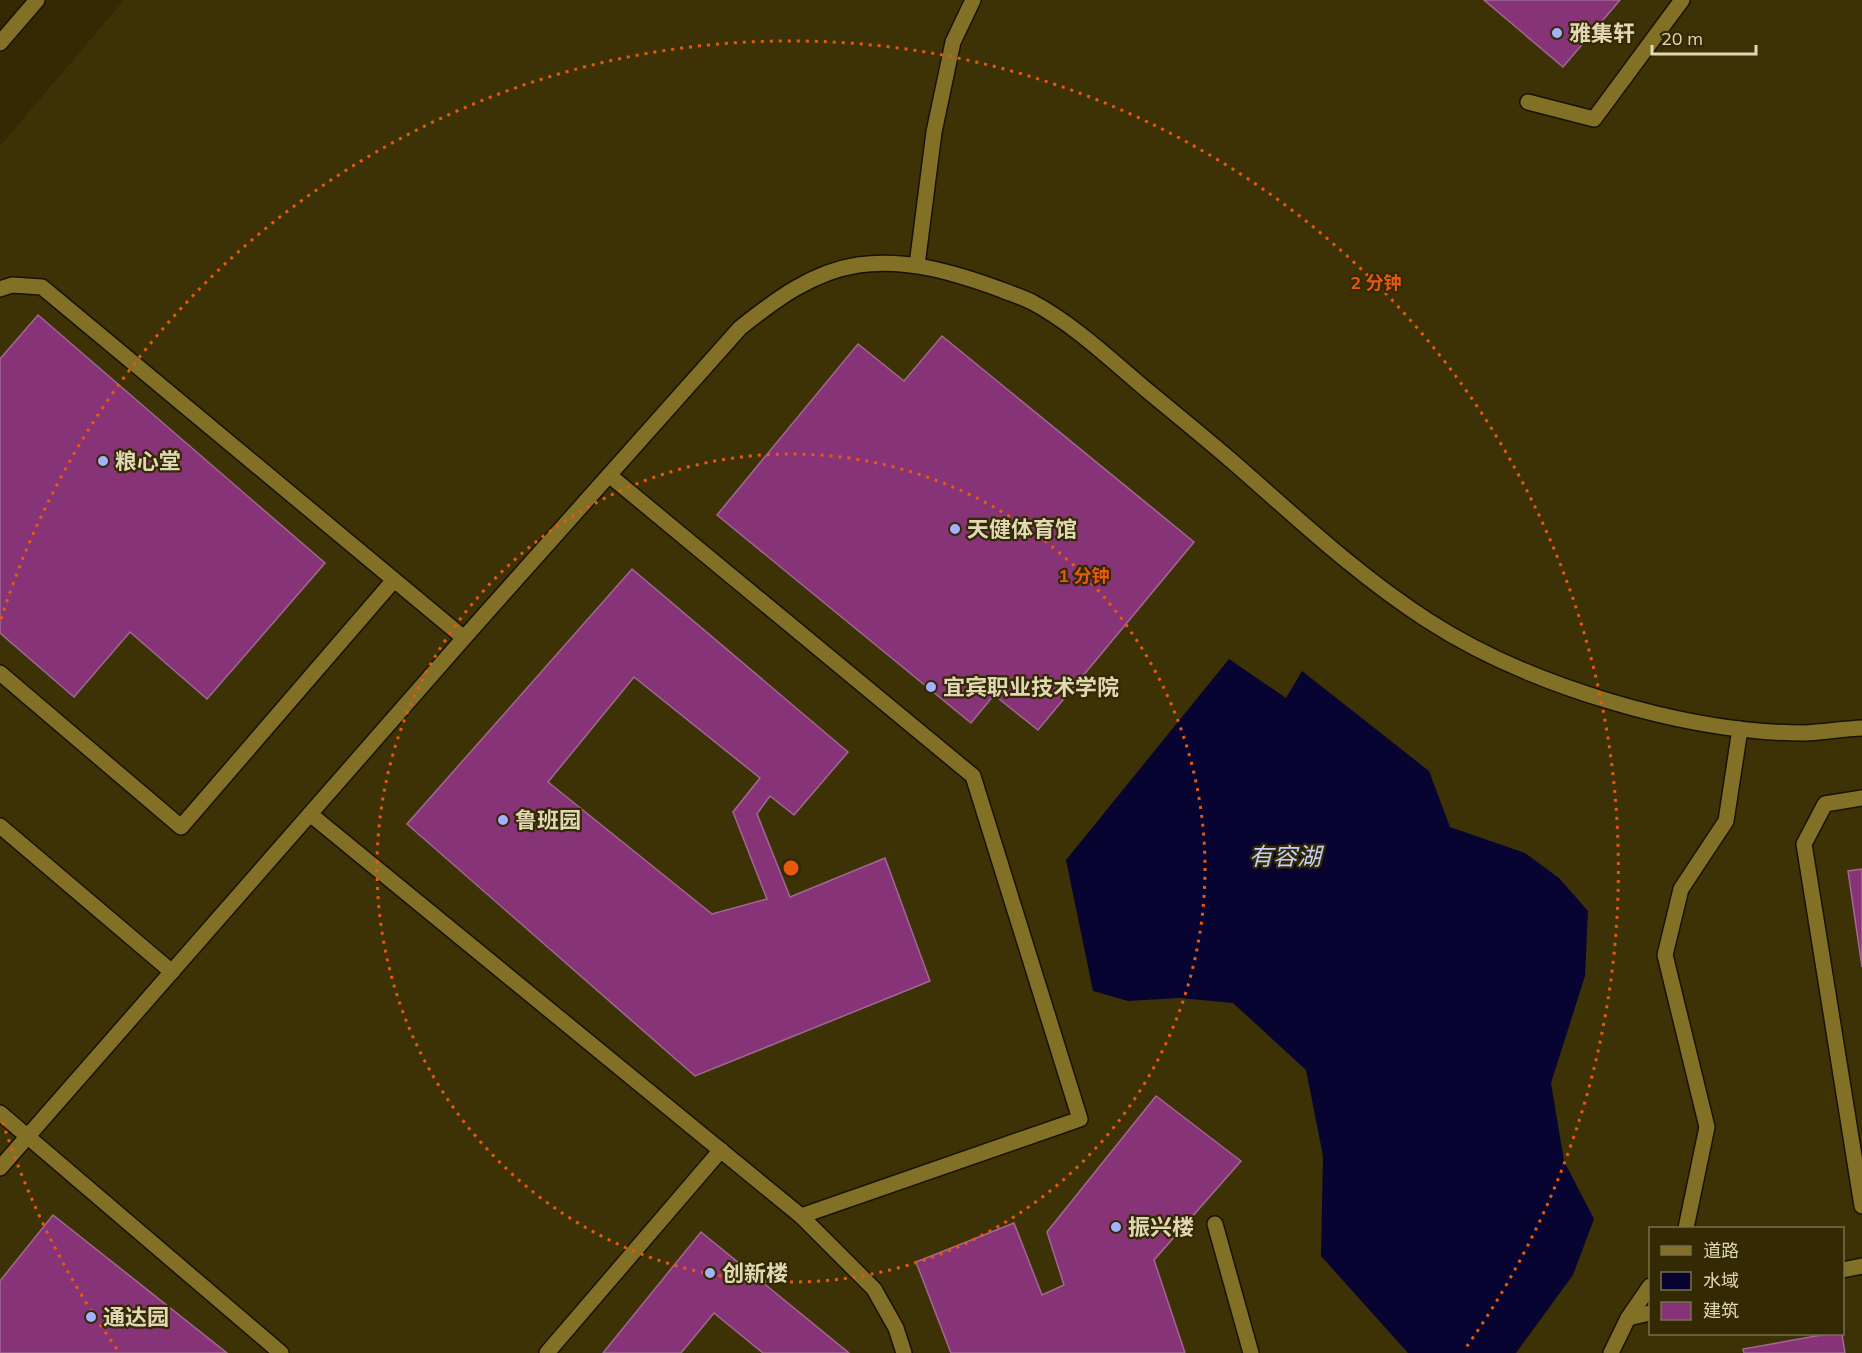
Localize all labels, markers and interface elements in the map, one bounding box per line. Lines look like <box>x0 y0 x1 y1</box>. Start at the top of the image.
scale bar <box>1652 18 1756 56</box>
place label: 雅集轩 <box>1569 19 1635 47</box>
marker: 雅集轩 <box>1550 26 1564 40</box>
text: 20 m <box>1661 27 1703 50</box>
text: 2 分钟 <box>1350 271 1402 294</box>
place label: 粮心堂 <box>115 447 181 475</box>
marker: 粮心堂 <box>96 454 110 468</box>
place label: 天健体育馆 <box>967 515 1077 543</box>
marker: 天健体育馆 <box>948 522 962 536</box>
text: 1 分钟 <box>1058 564 1110 587</box>
place label: 宜宾职业技术学院 <box>943 673 1119 701</box>
marker: 宜宾职业技术学院 <box>924 680 938 694</box>
place label: 鲁班园 <box>515 806 581 834</box>
marker: 鲁班园 <box>496 813 510 827</box>
water label: 有容湖 <box>1249 841 1325 871</box>
centre of rings <box>781 858 801 878</box>
place label: 振兴楼 <box>1128 1213 1194 1241</box>
marker: 振兴楼 <box>1109 1220 1123 1234</box>
legend <box>1649 1227 1844 1335</box>
text: 道路 <box>1703 1239 1739 1262</box>
place label: 创新楼 <box>722 1259 788 1287</box>
marker: 创新楼 <box>703 1266 717 1280</box>
text: 水域 <box>1703 1269 1739 1292</box>
text: 建筑 <box>1703 1299 1739 1322</box>
place label: 通达园 <box>103 1303 169 1331</box>
marker: 通达园 <box>84 1310 98 1324</box>

